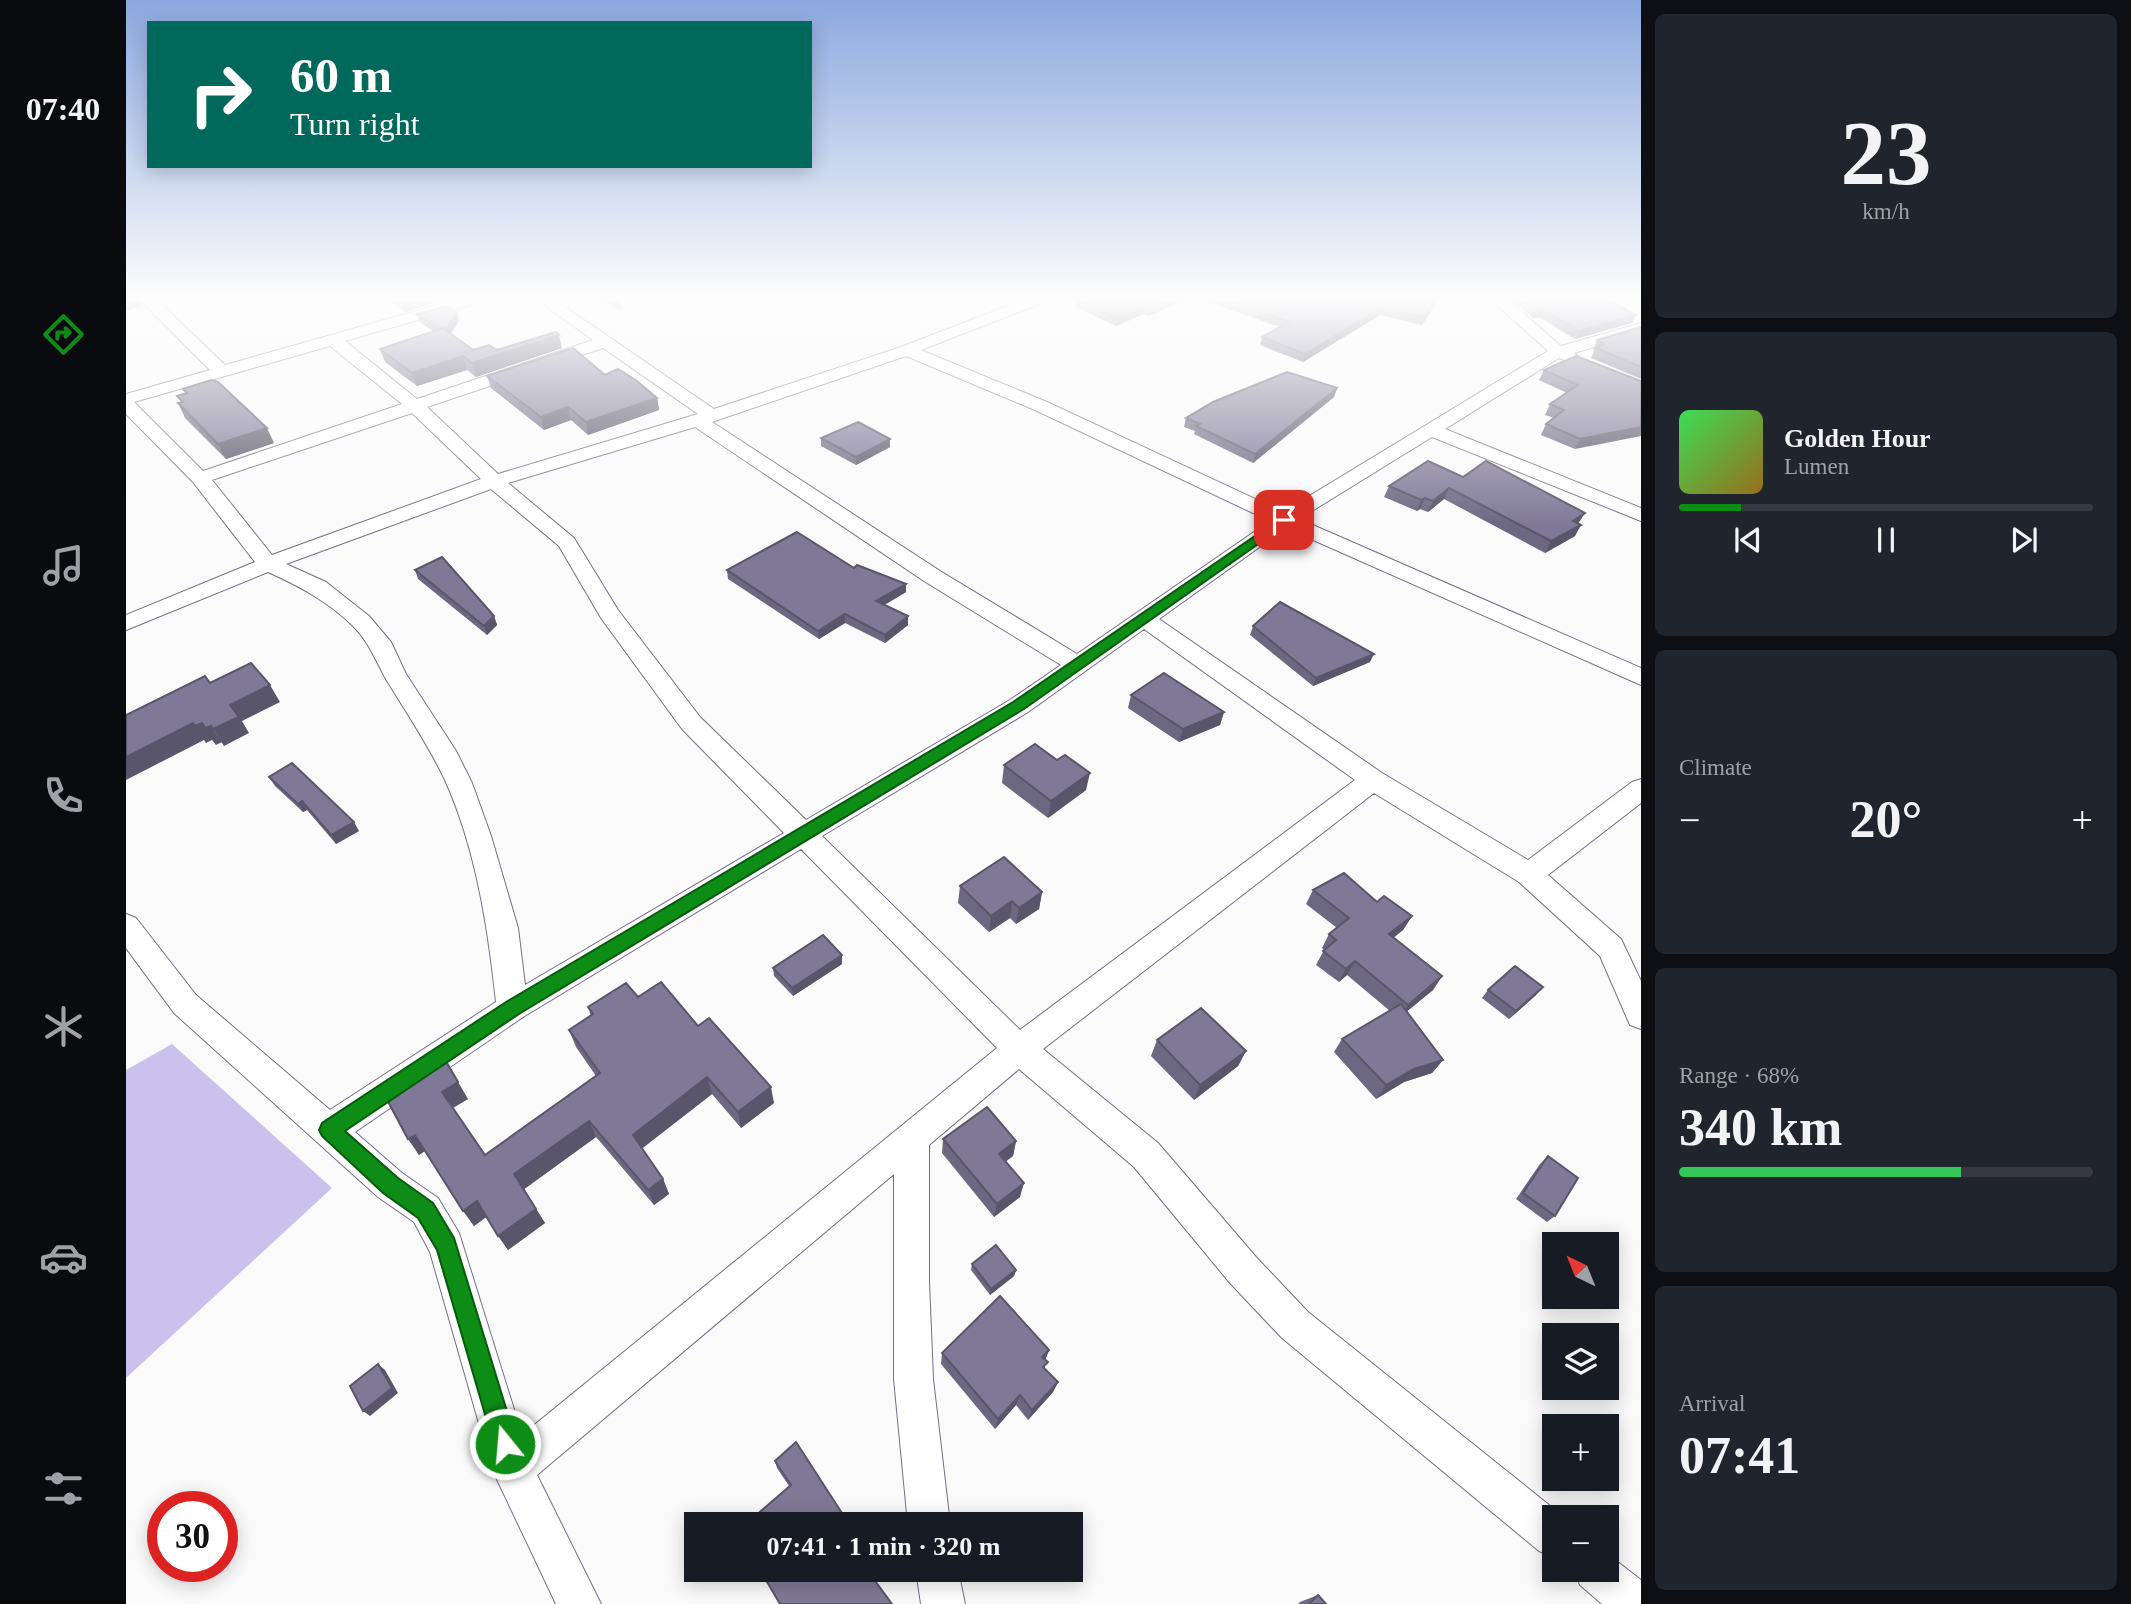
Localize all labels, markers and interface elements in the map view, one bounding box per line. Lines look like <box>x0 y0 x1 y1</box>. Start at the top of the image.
text: 60 m <box>290 48 392 103</box>
icon: right <box>175 49 266 140</box>
text: 07:40 <box>26 91 100 127</box>
text: 23 <box>1841 103 1932 204</box>
text: Turn right <box>290 106 420 142</box>
text: km/h <box>1862 199 1910 224</box>
icon: directions <box>39 310 88 359</box>
text: Golden Hour <box>1784 424 1931 453</box>
text: Lumen <box>1784 454 1849 479</box>
pin <box>1254 490 1314 550</box>
icon: arrive <box>1265 501 1303 539</box>
icon: previous <box>1729 521 1767 559</box>
icon: pause <box>1867 521 1905 559</box>
icon: next <box>2005 521 2043 559</box>
icon: music <box>39 541 88 590</box>
text: Climate <box>1679 755 1752 780</box>
icon: phone <box>39 771 88 820</box>
text: 20° <box>1850 791 1922 848</box>
text: − <box>1679 799 1700 841</box>
text: + <box>2072 799 2093 841</box>
icon: climate <box>39 1002 88 1051</box>
text: Range · 68% <box>1679 1063 1799 1088</box>
text: 340 km <box>1679 1099 1842 1156</box>
north arrow <box>1542 1232 1619 1309</box>
map controls <box>1542 1232 1619 1582</box>
icon: car <box>39 1233 88 1282</box>
button: layers <box>1542 1323 1619 1400</box>
text: Arrival <box>1679 1391 1745 1416</box>
position arrow <box>468 1407 542 1481</box>
button: + <box>1542 1414 1619 1491</box>
text: 07:41 <box>1679 1427 1800 1484</box>
icon: filters <box>39 1464 88 1513</box>
speed limit sign: 30 <box>147 1491 238 1582</box>
button: − <box>1542 1505 1619 1582</box>
text: 07:41 · 1 min · 320 m <box>767 1532 1001 1561</box>

